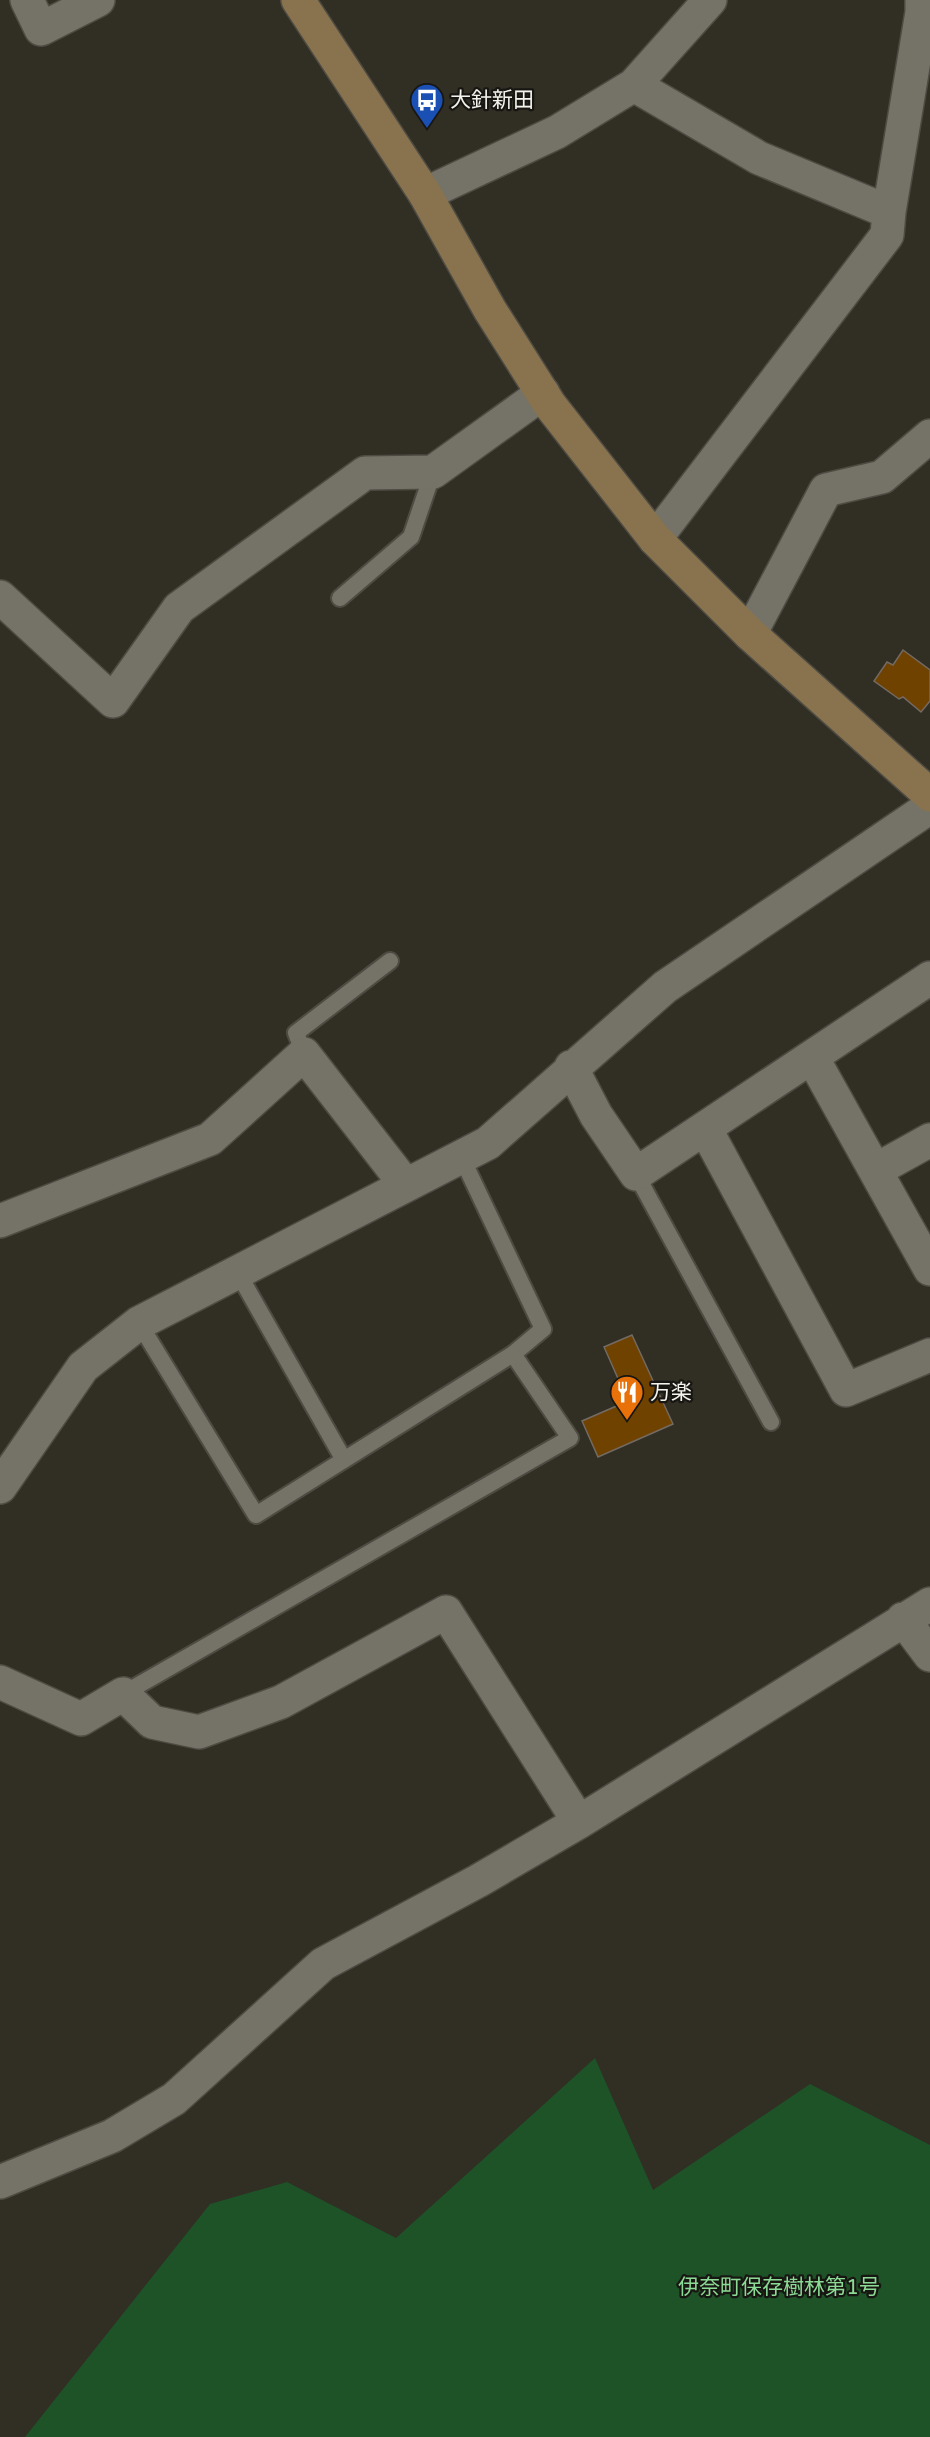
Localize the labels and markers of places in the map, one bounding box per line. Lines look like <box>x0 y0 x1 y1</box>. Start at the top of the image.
bus stop icon: 大針新田 <box>409 82 445 129</box>
place label: 大針新田 <box>450 88 534 113</box>
restaurant icon: 万楽 <box>609 1374 645 1421</box>
place label: 万楽 <box>650 1380 692 1405</box>

